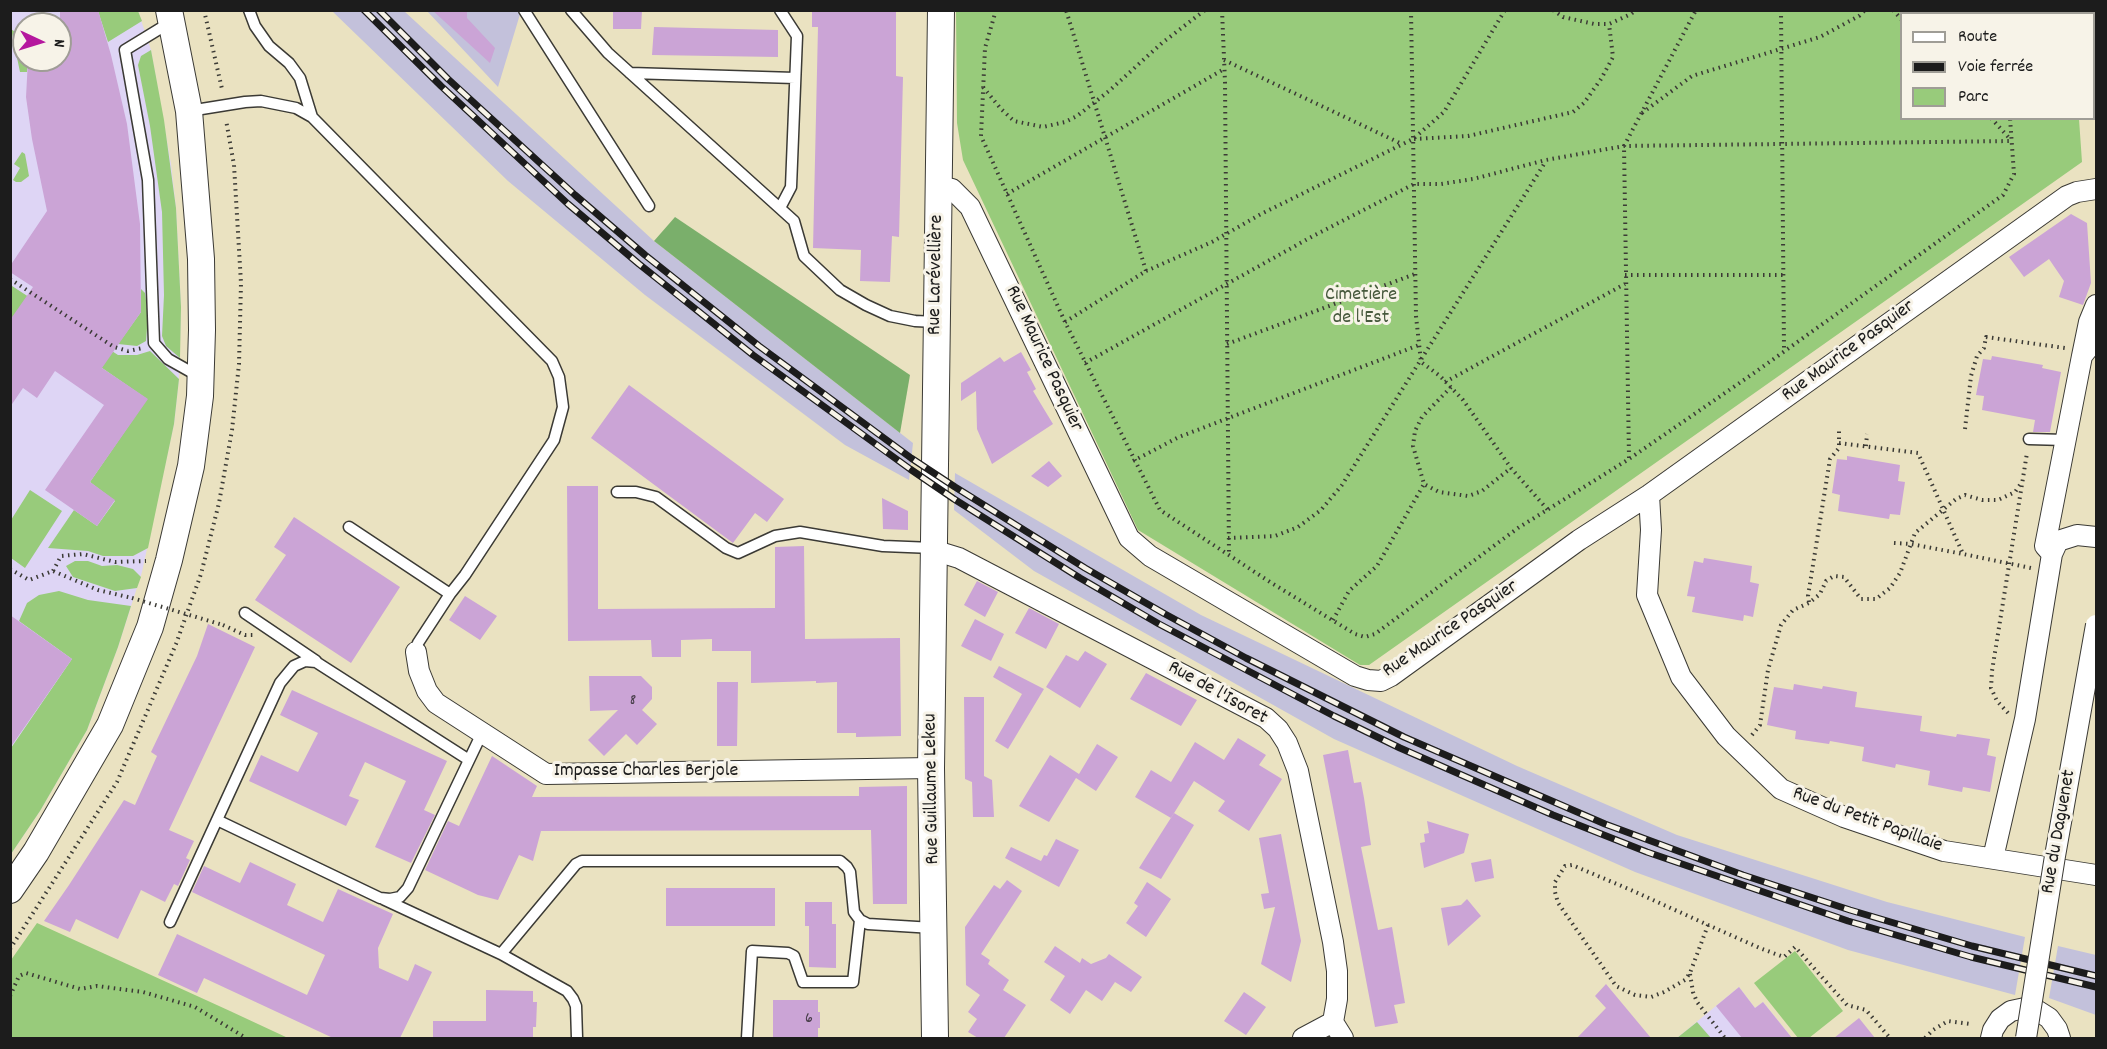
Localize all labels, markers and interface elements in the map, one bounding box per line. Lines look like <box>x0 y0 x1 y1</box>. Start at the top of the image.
north arrow <box>12 12 72 72</box>
legend <box>1900 12 2095 120</box>
text: Route <box>1958 25 1997 50</box>
text: N <box>47 38 70 48</box>
text: Voie ferrée <box>1958 55 2033 80</box>
text: Parc <box>1958 85 1989 110</box>
street label: Rue Larévellière <box>924 215 950 335</box>
street label: Rue Maurice Pasquier <box>999 282 1087 436</box>
park label: Cimetière de l'Est <box>1325 284 1397 331</box>
street label: Rue Maurice Pasquier <box>1778 296 1920 408</box>
street label: Rue Maurice Pasquier <box>1379 576 1523 684</box>
street label: Rue de l'Isoret <box>1163 657 1271 731</box>
house number: 8 <box>630 692 636 712</box>
street label: Rue Guillaume Lekeu <box>920 713 946 865</box>
street label: Impasse Charles Berjole <box>554 760 738 784</box>
street label: Rue du Daguenet <box>2037 768 2083 896</box>
street label: Rue du Petit Papillaie <box>1789 783 1945 859</box>
house number: 6 <box>805 1010 813 1030</box>

